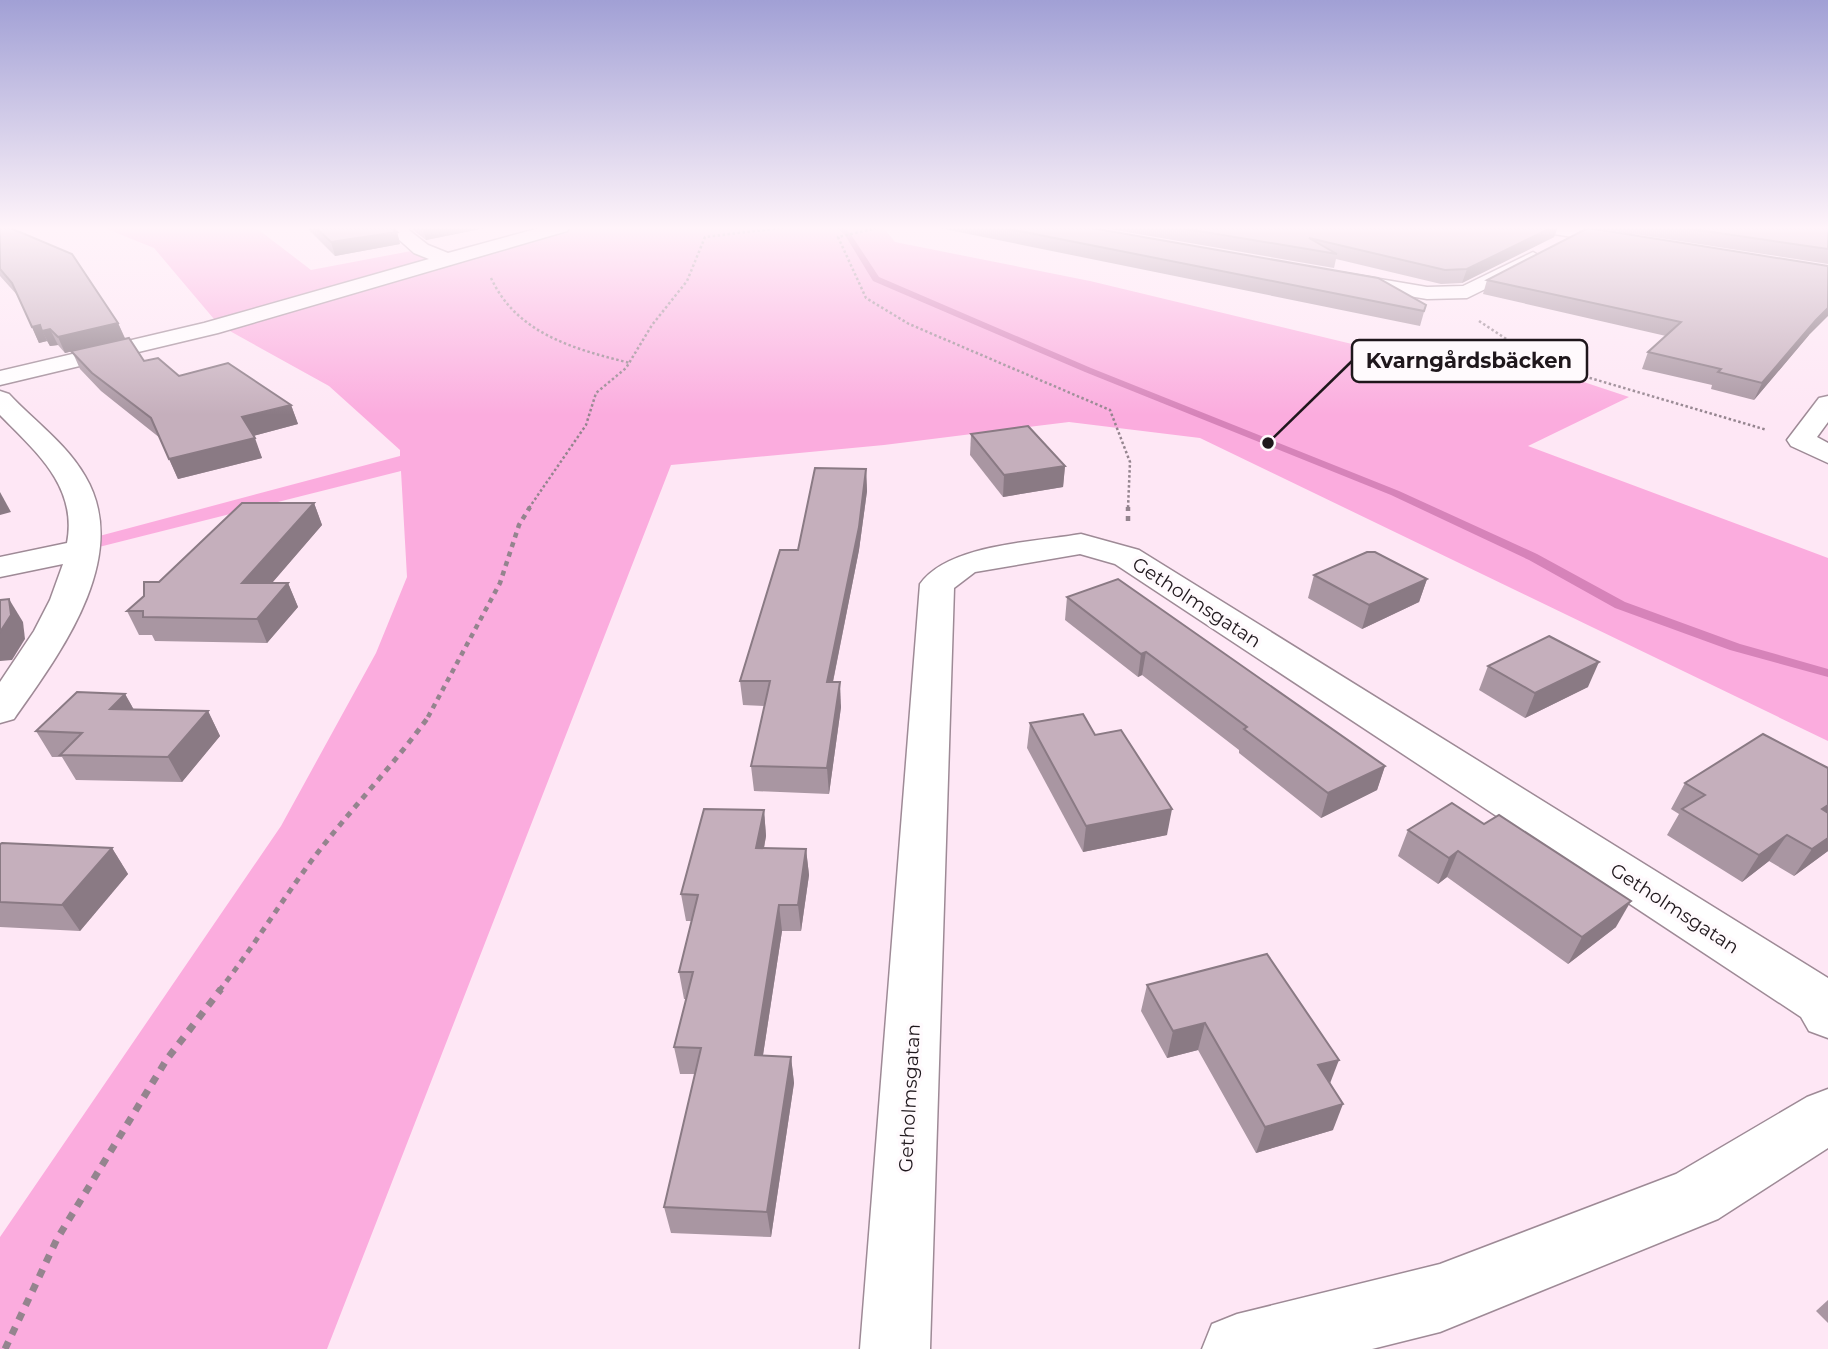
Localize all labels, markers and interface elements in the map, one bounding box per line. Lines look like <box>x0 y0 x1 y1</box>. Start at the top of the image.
callout: Kvarngårdsbäcken <box>1352 340 1587 382</box>
text: Kvarngårdsbäcken <box>1366 348 1572 373</box>
street label: Getholmsgatan <box>1128 552 1265 653</box>
street label: Getholmsgatan <box>1606 858 1743 959</box>
street label: Getholmsgatan <box>894 1023 925 1173</box>

